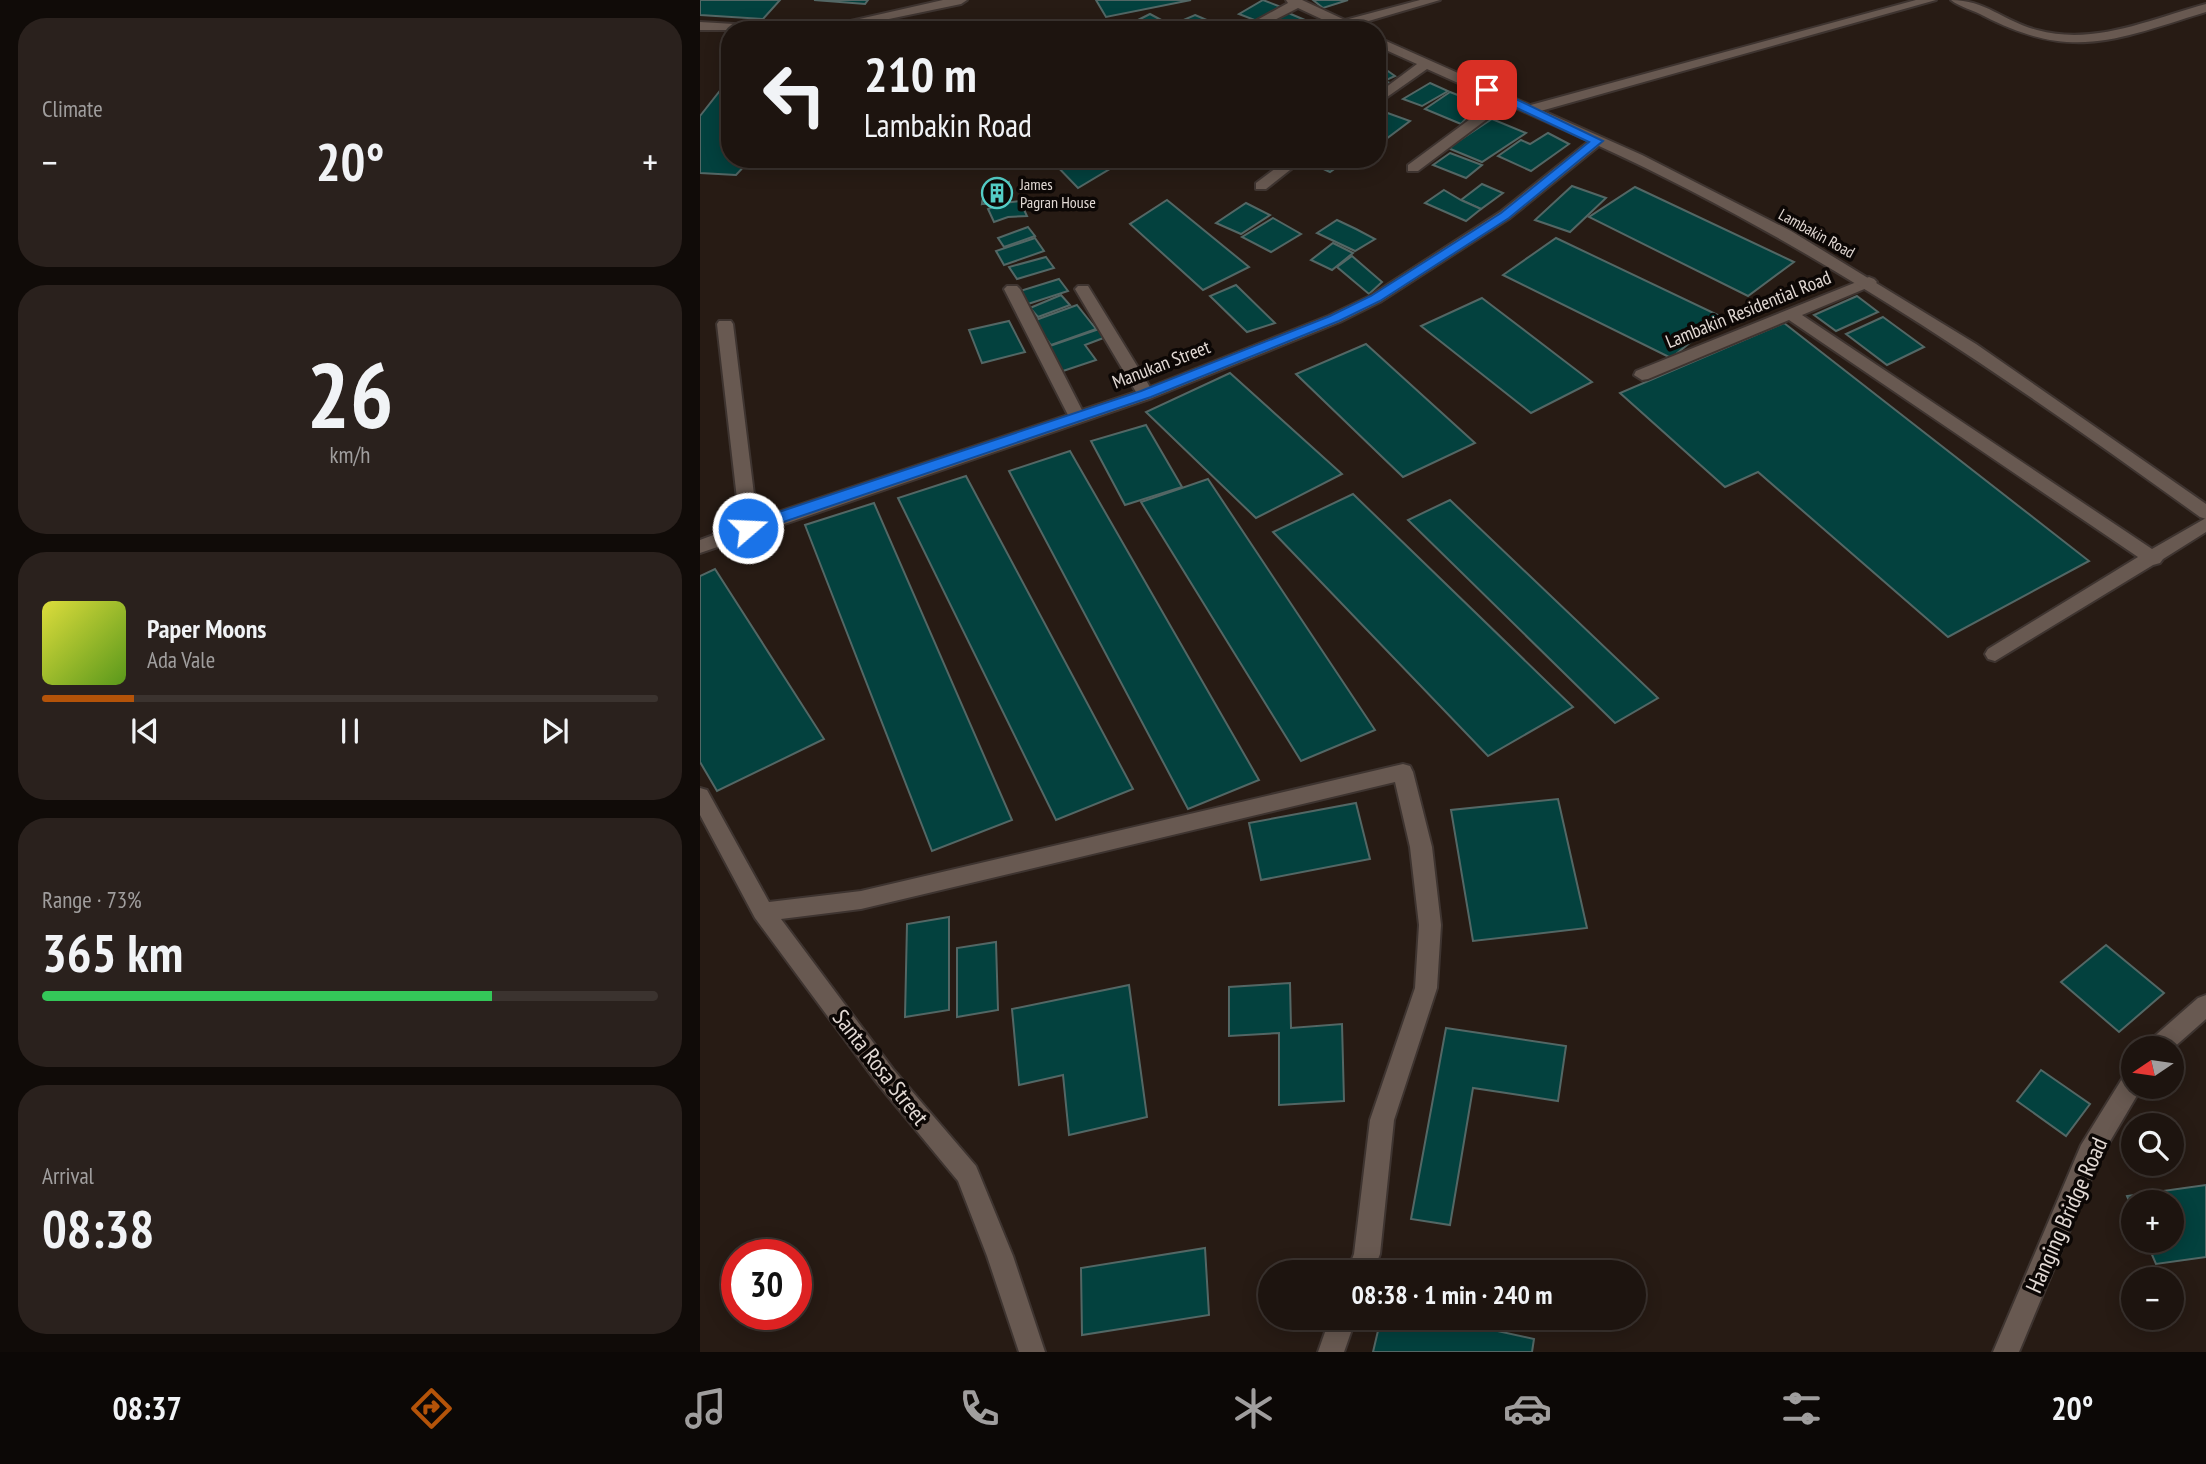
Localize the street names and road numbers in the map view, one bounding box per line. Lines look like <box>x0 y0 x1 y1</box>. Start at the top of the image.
street label: Lambakin Road <box>1775 204 1859 262</box>
street label: Lambakin Residential Road <box>1662 265 1834 353</box>
street label: Manukan Street <box>1109 334 1214 394</box>
street label: Santa Rosa Street <box>827 1003 936 1131</box>
street label: Hanging Bridge Road <box>2019 1133 2113 1297</box>

